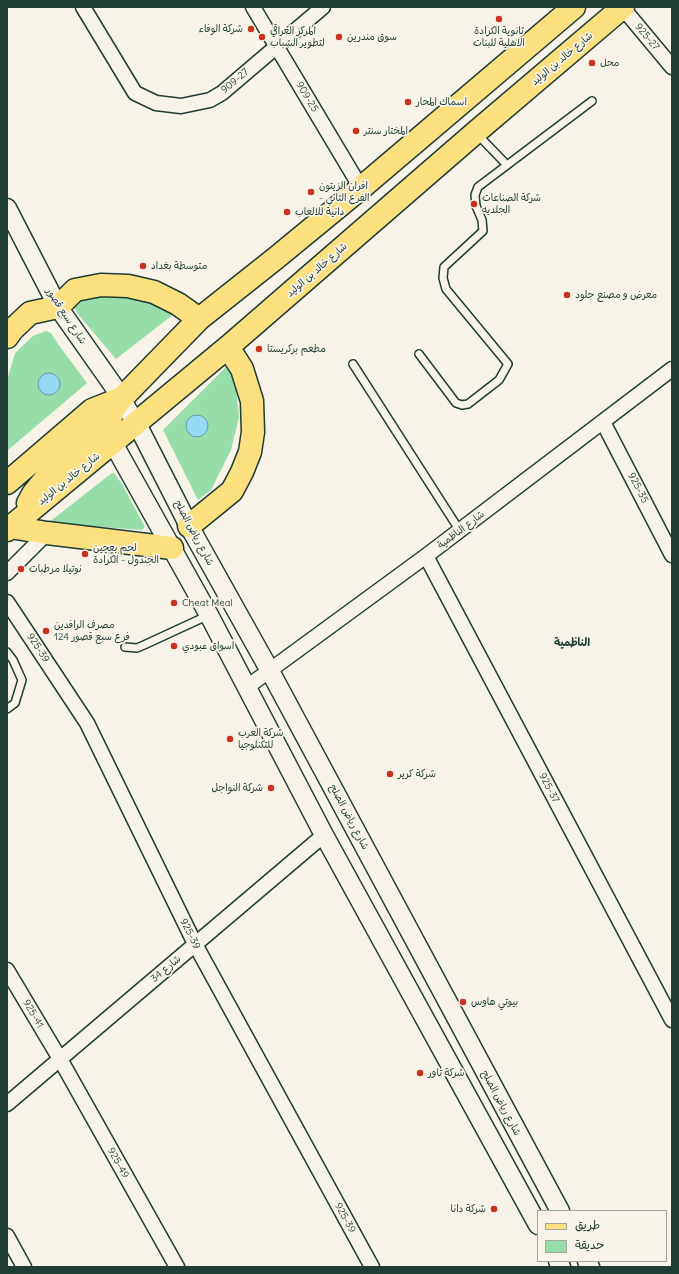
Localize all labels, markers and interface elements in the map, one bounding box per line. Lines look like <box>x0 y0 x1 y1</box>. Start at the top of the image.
marker: ثانوية الكرادة الاهلية للبنات <box>494 14 504 24</box>
street label: 925-27 <box>632 21 662 53</box>
place label: شركة الوفاء <box>199 23 243 35</box>
marker: شركة الوفاء <box>246 24 256 34</box>
place label: المركز العراقي لتطوير الشباب <box>270 25 325 48</box>
place label: ثانوية الكرادة الاهلية للبنات <box>473 25 525 48</box>
street label: شارع خالد بن الوليد <box>529 30 595 88</box>
place label: سوق مندرين <box>347 31 397 43</box>
marker: المركز العراقي لتطوير الشباب <box>257 32 267 42</box>
marker: سوق مندرين <box>334 32 344 42</box>
place label: محل <box>600 57 619 69</box>
marker: محل <box>587 58 597 68</box>
street label: 909-27 <box>219 66 251 96</box>
street label: 909-25 <box>293 80 321 114</box>
place label: اسماك المحار <box>416 96 467 108</box>
marker: اسماك المحار <box>403 97 413 107</box>
place label: المختار سنتر <box>364 125 408 137</box>
marker: المختار سنتر <box>351 126 361 136</box>
place label: افران الزيتون - الفرع الثاني <box>319 180 370 204</box>
marker: افران الزيتون - الفرع الثاني <box>306 187 316 197</box>
place label: شركة الصناعات الجلديه <box>482 192 541 216</box>
marker: شركة الصناعات الجلديه <box>469 199 479 209</box>
place label: دانية للالعاب <box>295 206 344 218</box>
marker: دانية للالعاب <box>282 207 292 217</box>
street label: شارع خالد بن الوليد <box>284 240 350 300</box>
place label: متوسطة بغداد <box>151 260 207 272</box>
marker: متوسطة بغداد <box>138 261 148 271</box>
street label: شارع سبع قصور <box>43 286 89 346</box>
place label: معرض و مصنع جلود <box>575 289 657 301</box>
marker: معرض و مصنع جلود <box>562 290 572 300</box>
place label: مطعم بركريستا <box>267 343 326 355</box>
marker: مطعم بركريستا <box>254 344 264 354</box>
street label: شارع خالد بن الوليد <box>36 450 102 508</box>
street label: 925-35 <box>625 471 651 505</box>
street label: شارع رياض الصلح <box>172 498 216 568</box>
street label: شارع الناظمية <box>435 508 487 552</box>
place label: لحم بعجين الجندول - الكرادة <box>93 542 159 566</box>
marker: لحم بعجين الجندول - الكرادة <box>80 549 90 559</box>
place label: نوتيلا مرطبات <box>29 563 82 575</box>
marker: نوتيلا مرطبات <box>16 564 26 574</box>
place label: Cheat Meal <box>182 597 233 609</box>
marker: Cheat Meal <box>169 598 179 608</box>
place label: مصرف الرافدين فرع سبع قصور 124 <box>54 619 130 642</box>
marker: مصرف الرافدين فرع سبع قصور 124 <box>41 626 51 636</box>
street label: 925-39 <box>24 631 52 665</box>
district label: الناظمية <box>554 636 590 650</box>
place label: اسواق عبودي <box>182 640 234 652</box>
marker: اسواق عبودي <box>169 641 179 651</box>
place label: شركة العرب للتكنلوجيا <box>238 727 284 750</box>
marker: شركة العرب للتكنلوجيا <box>225 734 235 744</box>
place label: شركة كرير <box>398 768 436 780</box>
marker: شركة كرير <box>385 769 395 779</box>
street label: 925-37 <box>536 771 562 805</box>
place label: شركة النواجل <box>211 782 263 794</box>
street label: شارع رياض الصلح <box>327 782 371 852</box>
marker: شركة النواجل <box>266 783 276 793</box>
street label: 925-39 <box>177 917 203 951</box>
street label: شارع 34 <box>149 953 183 985</box>
place label: بيوتي هاوس <box>471 996 518 1008</box>
marker: بيوتي هاوس <box>458 997 468 1007</box>
street label: 925-41 <box>20 998 46 1030</box>
place label: شركة تاور <box>428 1067 465 1079</box>
marker: شركة تاور <box>415 1068 425 1078</box>
street label: شارع رياض الصلح <box>479 1068 523 1138</box>
street label: 925-49 <box>105 1146 131 1180</box>
street label: 925-39 <box>332 1201 358 1235</box>
place label: شركة دانا <box>451 1203 486 1215</box>
marker: شركة دانا <box>489 1204 499 1214</box>
legend <box>537 1210 667 1262</box>
text: طريق <box>575 1217 600 1232</box>
text: حديقة <box>575 1237 604 1252</box>

